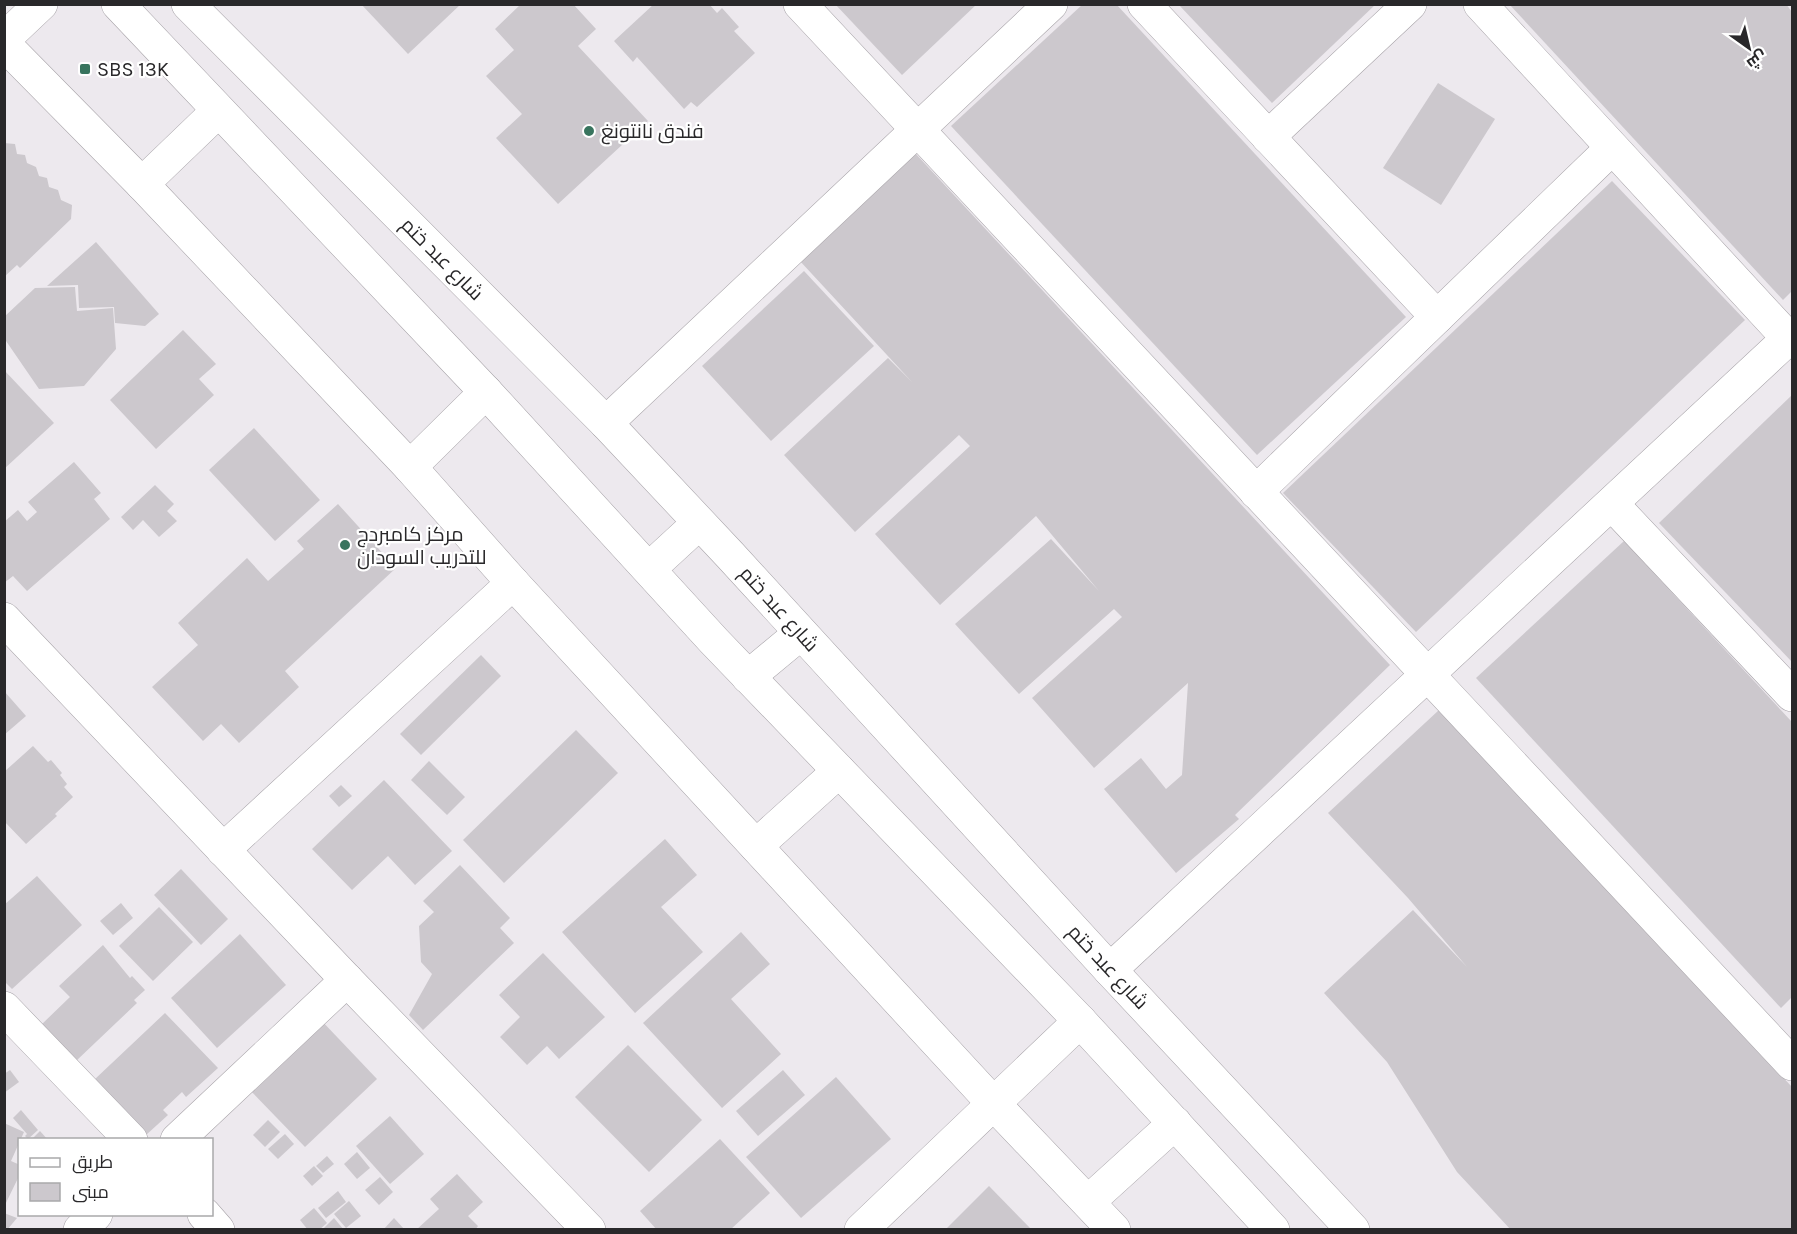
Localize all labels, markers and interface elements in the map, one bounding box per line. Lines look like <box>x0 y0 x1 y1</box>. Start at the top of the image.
north arrow <box>1719 18 1779 78</box>
text: ش <box>1743 46 1771 74</box>
place label: SBS 13K <box>97 58 169 81</box>
marker: SBS 13K <box>78 62 92 76</box>
place label: فندق نانتونغ <box>601 120 704 145</box>
marker: فندق نانتونغ <box>582 124 596 138</box>
street label: شارع عبد ختم <box>395 213 488 306</box>
place label: مركز كامبردج للتدريب السودان <box>357 523 487 570</box>
marker: مركز كامبردج للتدريب السودان <box>338 538 352 552</box>
street label: شارع عبد ختم <box>733 562 823 658</box>
street label: شارع عبد ختم <box>1062 920 1153 1015</box>
legend <box>18 1138 213 1216</box>
text: طريق <box>72 1151 113 1174</box>
text: مبنى <box>72 1181 109 1203</box>

